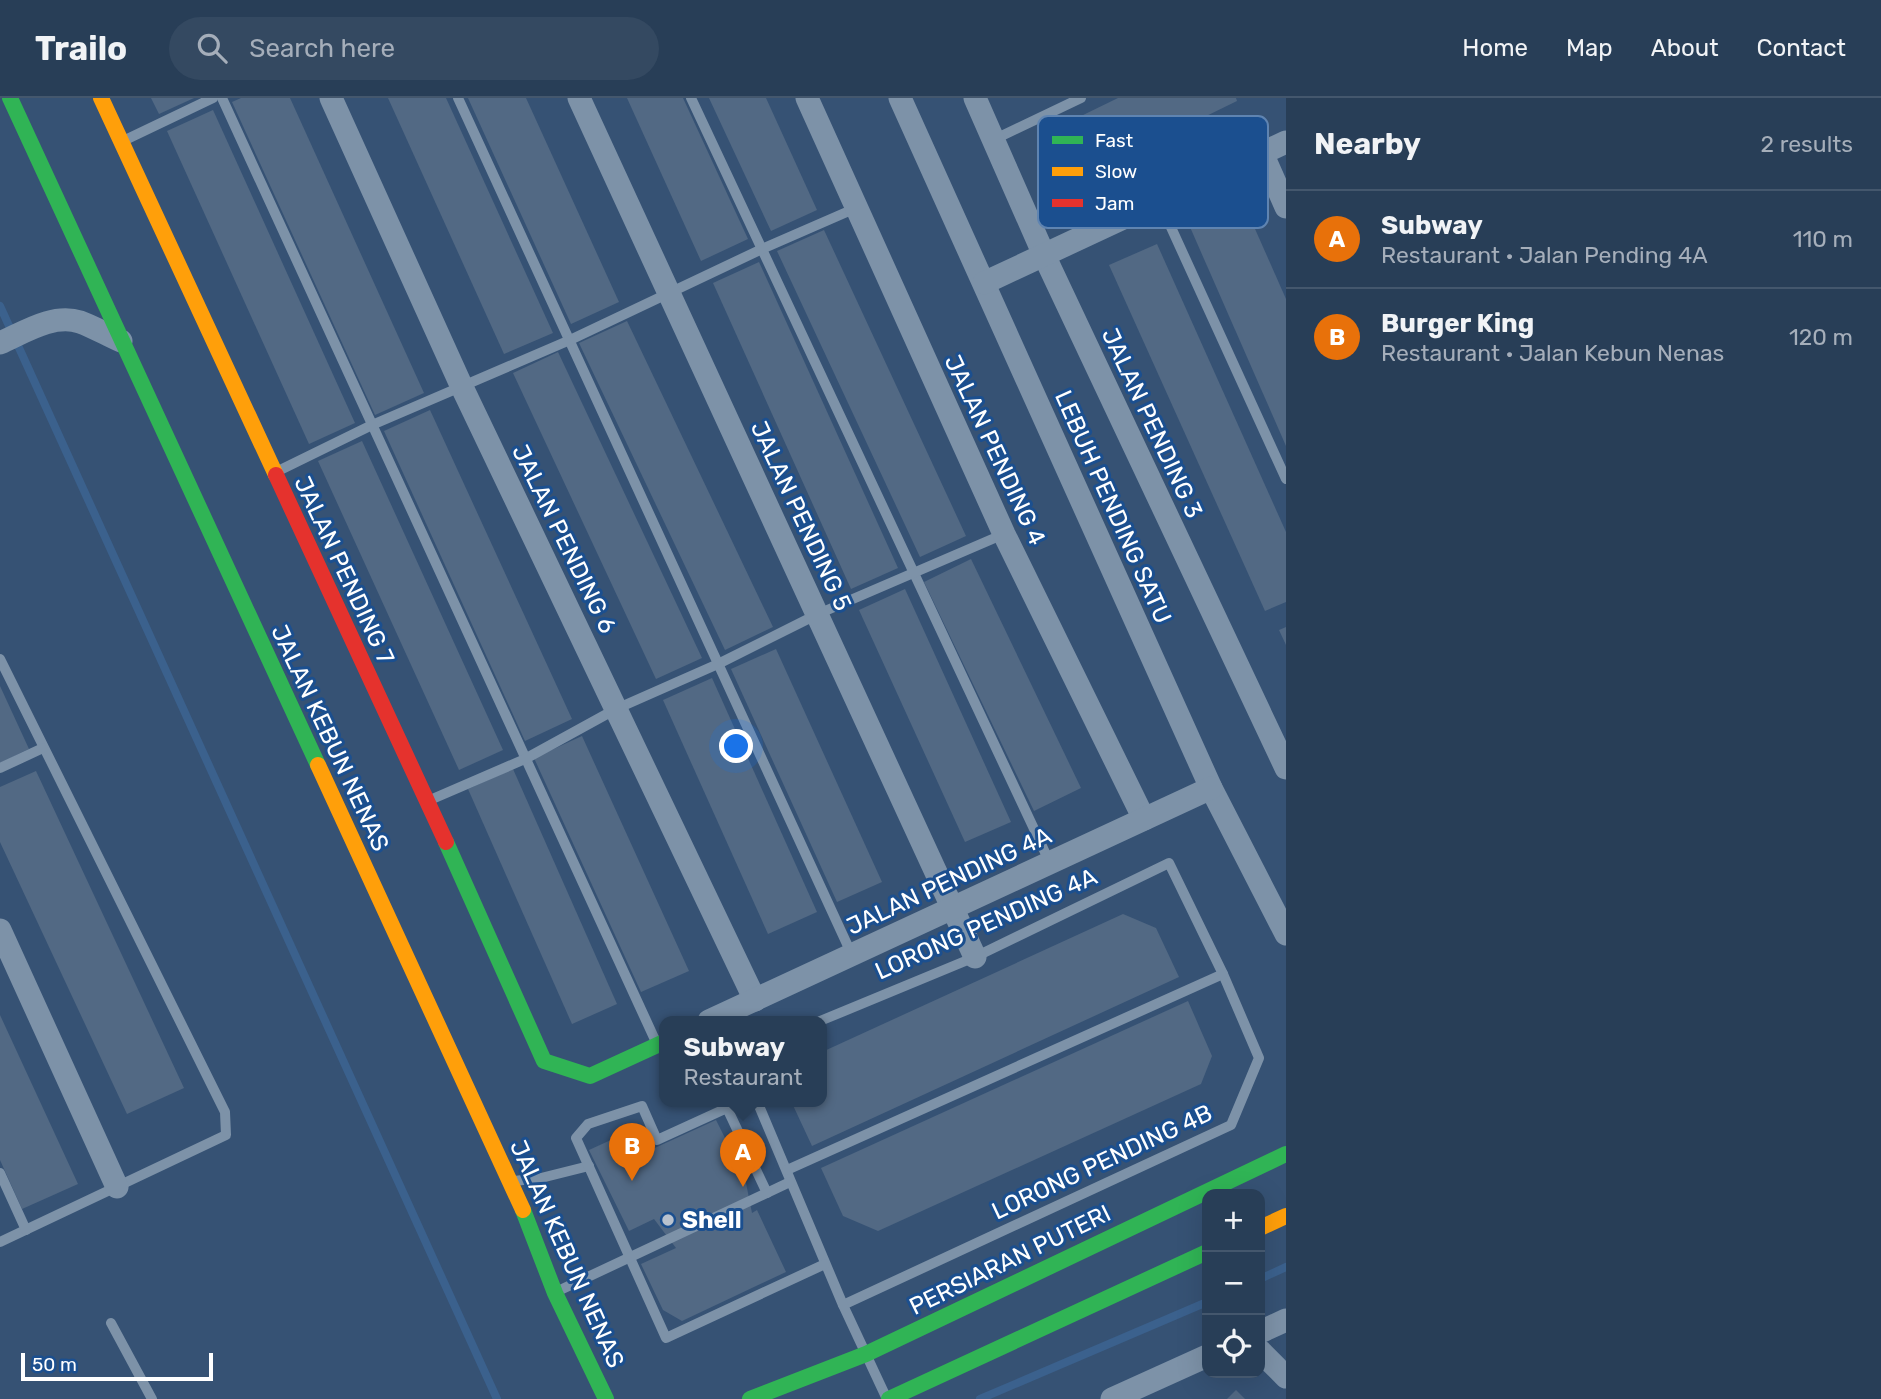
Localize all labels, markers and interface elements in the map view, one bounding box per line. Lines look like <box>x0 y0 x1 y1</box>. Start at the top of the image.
search box <box>169 17 659 80</box>
text: Trailo <box>35 29 127 68</box>
icon: search <box>193 29 231 67</box>
text: Search here <box>249 33 395 64</box>
text: Home <box>1462 34 1528 62</box>
text: Map <box>1566 34 1613 62</box>
text: About <box>1651 34 1719 62</box>
text: Contact <box>1757 34 1846 62</box>
legend <box>1038 116 1268 228</box>
text: Nearby <box>1314 126 1421 162</box>
text: Fast <box>1095 129 1134 152</box>
text: 2 results <box>1761 130 1853 158</box>
text: Slow <box>1095 160 1137 183</box>
text: Jam <box>1095 192 1134 215</box>
text: Subway <box>1381 210 1483 241</box>
text: A <box>1329 225 1345 253</box>
text: 110 m <box>1793 225 1853 253</box>
text: Restaurant · Jalan Pending 4A <box>1381 241 1708 269</box>
text: Burger King <box>1381 308 1534 339</box>
text: B <box>1329 323 1345 351</box>
text: 120 m <box>1789 323 1853 351</box>
street label: JALAN PENDING 3 <box>1096 324 1208 522</box>
text: Restaurant · Jalan Kebun Nenas <box>1381 339 1724 367</box>
street label: JALAN PENDING 4 <box>939 350 1051 550</box>
street label: LEBUH PENDING SATU <box>1049 386 1177 628</box>
street label: JALAN PENDING 5 <box>745 417 857 615</box>
street label: JALAN PENDING 6 <box>506 440 622 638</box>
street label: JALAN PENDING 7 <box>288 472 400 668</box>
street label: JALAN KEBUN NENAS <box>265 621 395 855</box>
your location <box>719 729 753 763</box>
street label: JALAN PENDING 4A <box>842 821 1056 941</box>
street label: LORONG PENDING 4A <box>871 862 1101 986</box>
popup <box>659 1016 827 1107</box>
text: Subway <box>683 1032 785 1063</box>
text: Restaurant <box>683 1063 803 1091</box>
street label: LORONG PENDING 4B <box>987 1099 1217 1225</box>
pin: B <box>609 1123 655 1181</box>
pin: A <box>720 1129 766 1187</box>
street label: JALAN KEBUN NENAS <box>504 1136 630 1372</box>
map controls <box>1202 1189 1265 1378</box>
button: + <box>1202 1189 1265 1252</box>
street label: PERSIARAN PUTERI <box>905 1199 1115 1321</box>
place label: Shell <box>682 1206 742 1234</box>
marker: Shell <box>660 1212 676 1228</box>
button: − <box>1202 1252 1265 1315</box>
button: locate <box>1202 1315 1265 1378</box>
scale bar <box>21 1350 214 1382</box>
text: 50 m <box>32 1353 77 1376</box>

